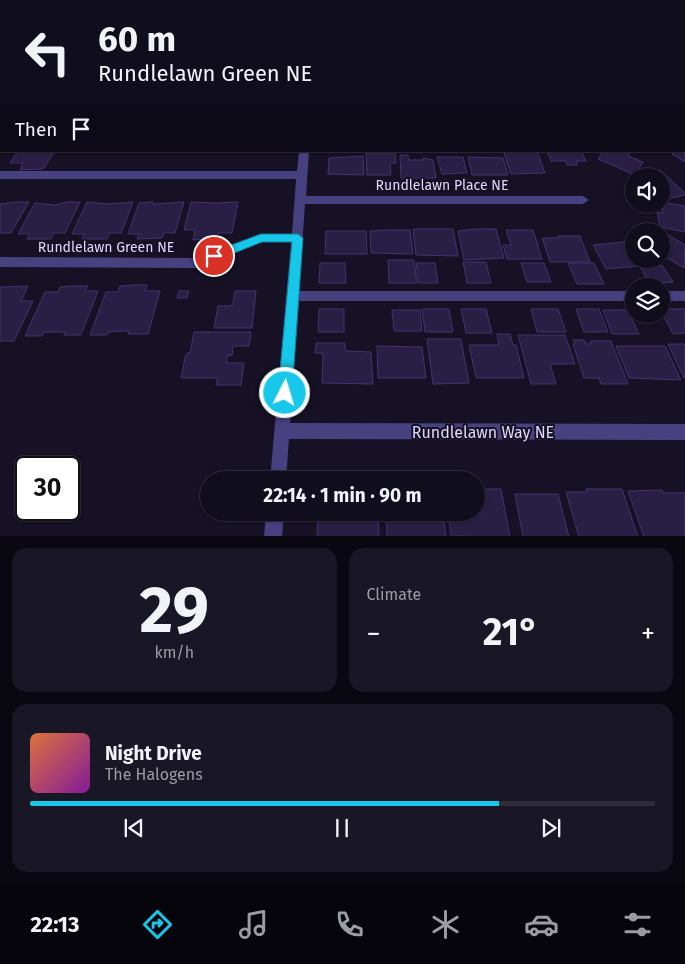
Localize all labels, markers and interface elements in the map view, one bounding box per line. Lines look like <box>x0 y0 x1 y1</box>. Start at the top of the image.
text: 60 m <box>98 18 176 60</box>
icon: left <box>15 20 80 85</box>
text: Rundlelawn Green NE <box>98 60 312 87</box>
icon: arrive <box>67 115 95 143</box>
text: Then <box>15 118 57 141</box>
map controls <box>625 168 670 323</box>
button: sound <box>625 168 670 213</box>
street label: Rundlelawn Place NE <box>376 177 508 194</box>
button: search <box>625 223 670 268</box>
pin <box>193 235 235 277</box>
street label: Rundlelawn Green NE <box>38 239 174 256</box>
icon: arrive <box>200 242 228 270</box>
button: layers <box>625 278 670 323</box>
position arrow <box>258 366 310 418</box>
street label: Rundlelawn Way NE <box>412 423 554 442</box>
speed limit sign: 30 <box>15 456 80 521</box>
text: 22:14 · 1 min · 90 m <box>263 484 422 507</box>
text: 29 <box>140 571 209 649</box>
text: Climate <box>367 585 421 604</box>
text: 21° <box>483 609 539 655</box>
text: − <box>367 617 381 650</box>
text: + <box>641 617 655 650</box>
text: km/h <box>154 643 194 662</box>
text: Night Drive <box>105 742 202 765</box>
text: The Halogens <box>105 765 203 784</box>
icon: previous <box>120 814 148 842</box>
icon: pause <box>328 814 356 842</box>
icon: next <box>537 814 565 842</box>
icon: directions <box>140 907 175 942</box>
icon: music <box>236 907 271 942</box>
icon: phone <box>332 907 367 942</box>
icon: climate <box>428 907 463 942</box>
icon: car <box>524 907 559 942</box>
icon: filters <box>620 907 655 942</box>
text: 22:13 <box>30 911 79 938</box>

